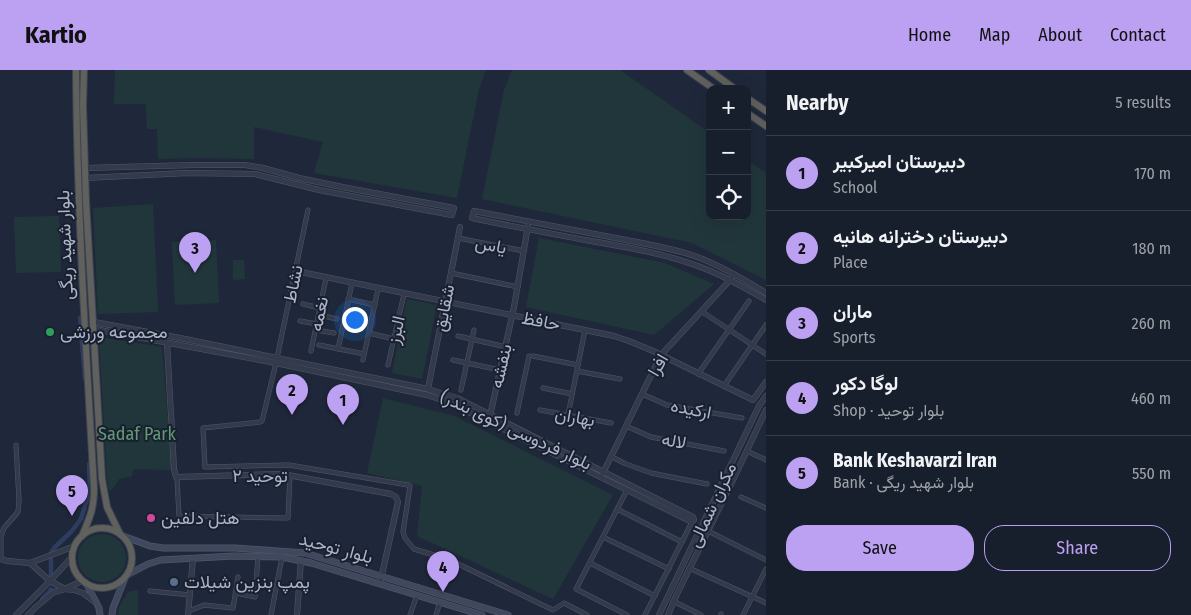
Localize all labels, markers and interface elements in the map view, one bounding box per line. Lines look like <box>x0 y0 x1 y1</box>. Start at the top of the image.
text: Kartio <box>25 21 87 49</box>
text: Home <box>908 24 951 46</box>
text: Map <box>979 24 1010 46</box>
text: About <box>1038 24 1082 46</box>
text: Contact <box>1110 24 1166 46</box>
map controls <box>706 85 751 220</box>
button: + <box>706 85 751 130</box>
text: Nearby <box>786 90 848 116</box>
text: 5 results <box>1115 93 1171 112</box>
button: − <box>706 130 751 175</box>
text: دبیرستان امیرکبیر <box>833 150 966 173</box>
text: 1 <box>799 164 805 183</box>
text: 170 m <box>1134 164 1171 183</box>
button: locate <box>706 175 751 220</box>
text: School <box>833 178 877 197</box>
street label: بلوار شهید ریگی <box>52 190 78 300</box>
text: دبیرستان دخترانه هانیه <box>833 225 1008 248</box>
street label: یاس <box>473 231 509 259</box>
pin: 3 <box>179 232 211 273</box>
text: 2 <box>798 239 806 258</box>
text: 180 m <box>1132 239 1171 258</box>
text: Place <box>833 253 868 272</box>
street label: نشاط <box>278 263 308 305</box>
street label: شقایق <box>429 283 459 333</box>
street label: نغمه <box>305 295 333 333</box>
text: ماران <box>833 300 872 323</box>
your location <box>342 307 368 333</box>
street label: حافظ <box>520 307 562 335</box>
street label: البرز <box>382 314 410 347</box>
text: 3 <box>798 314 806 333</box>
text: 260 m <box>1132 314 1171 333</box>
place label: مجموعه ورزشی <box>60 321 168 343</box>
marker: مجموعه ورزشی <box>44 326 56 338</box>
text: Sports <box>833 328 876 347</box>
street label: بنفشه <box>485 342 517 390</box>
street label: افرا <box>643 350 673 380</box>
text: لوگا دکور <box>833 372 898 395</box>
pin: 2 <box>276 374 308 415</box>
pin: 1 <box>327 384 359 425</box>
street label: بلوار فردوسی (کوی بندر) <box>437 385 595 475</box>
text: 4 <box>798 389 806 408</box>
text: 460 m <box>1131 389 1171 408</box>
street label: ارکیده <box>669 394 713 424</box>
text: Shop · بلوار توحید <box>833 401 944 420</box>
street label: بهاران <box>553 403 597 431</box>
park label: Sadaf Park <box>98 423 177 445</box>
street label: لاله <box>660 428 688 454</box>
text: Bank Keshavarzi Iran <box>833 449 997 472</box>
street label: مکران شمالی <box>683 459 741 551</box>
text: 5 <box>798 464 806 483</box>
text: 550 m <box>1132 464 1171 483</box>
street label: توحید ۲ <box>232 465 288 487</box>
text: Bank · بلوار شهید ریگی <box>833 473 974 492</box>
pin: 5 <box>56 475 88 516</box>
place label: هتل دلفین <box>161 507 240 529</box>
marker: هتل دلفین <box>145 512 157 524</box>
button: Save <box>786 525 974 571</box>
button: Share <box>984 525 1171 571</box>
street label: بلوار توحید <box>297 528 375 568</box>
pin: 4 <box>427 551 459 592</box>
place label: پمپ بنزین شیلات <box>184 571 310 594</box>
marker: پمپ بنزین شیلات <box>168 576 180 588</box>

